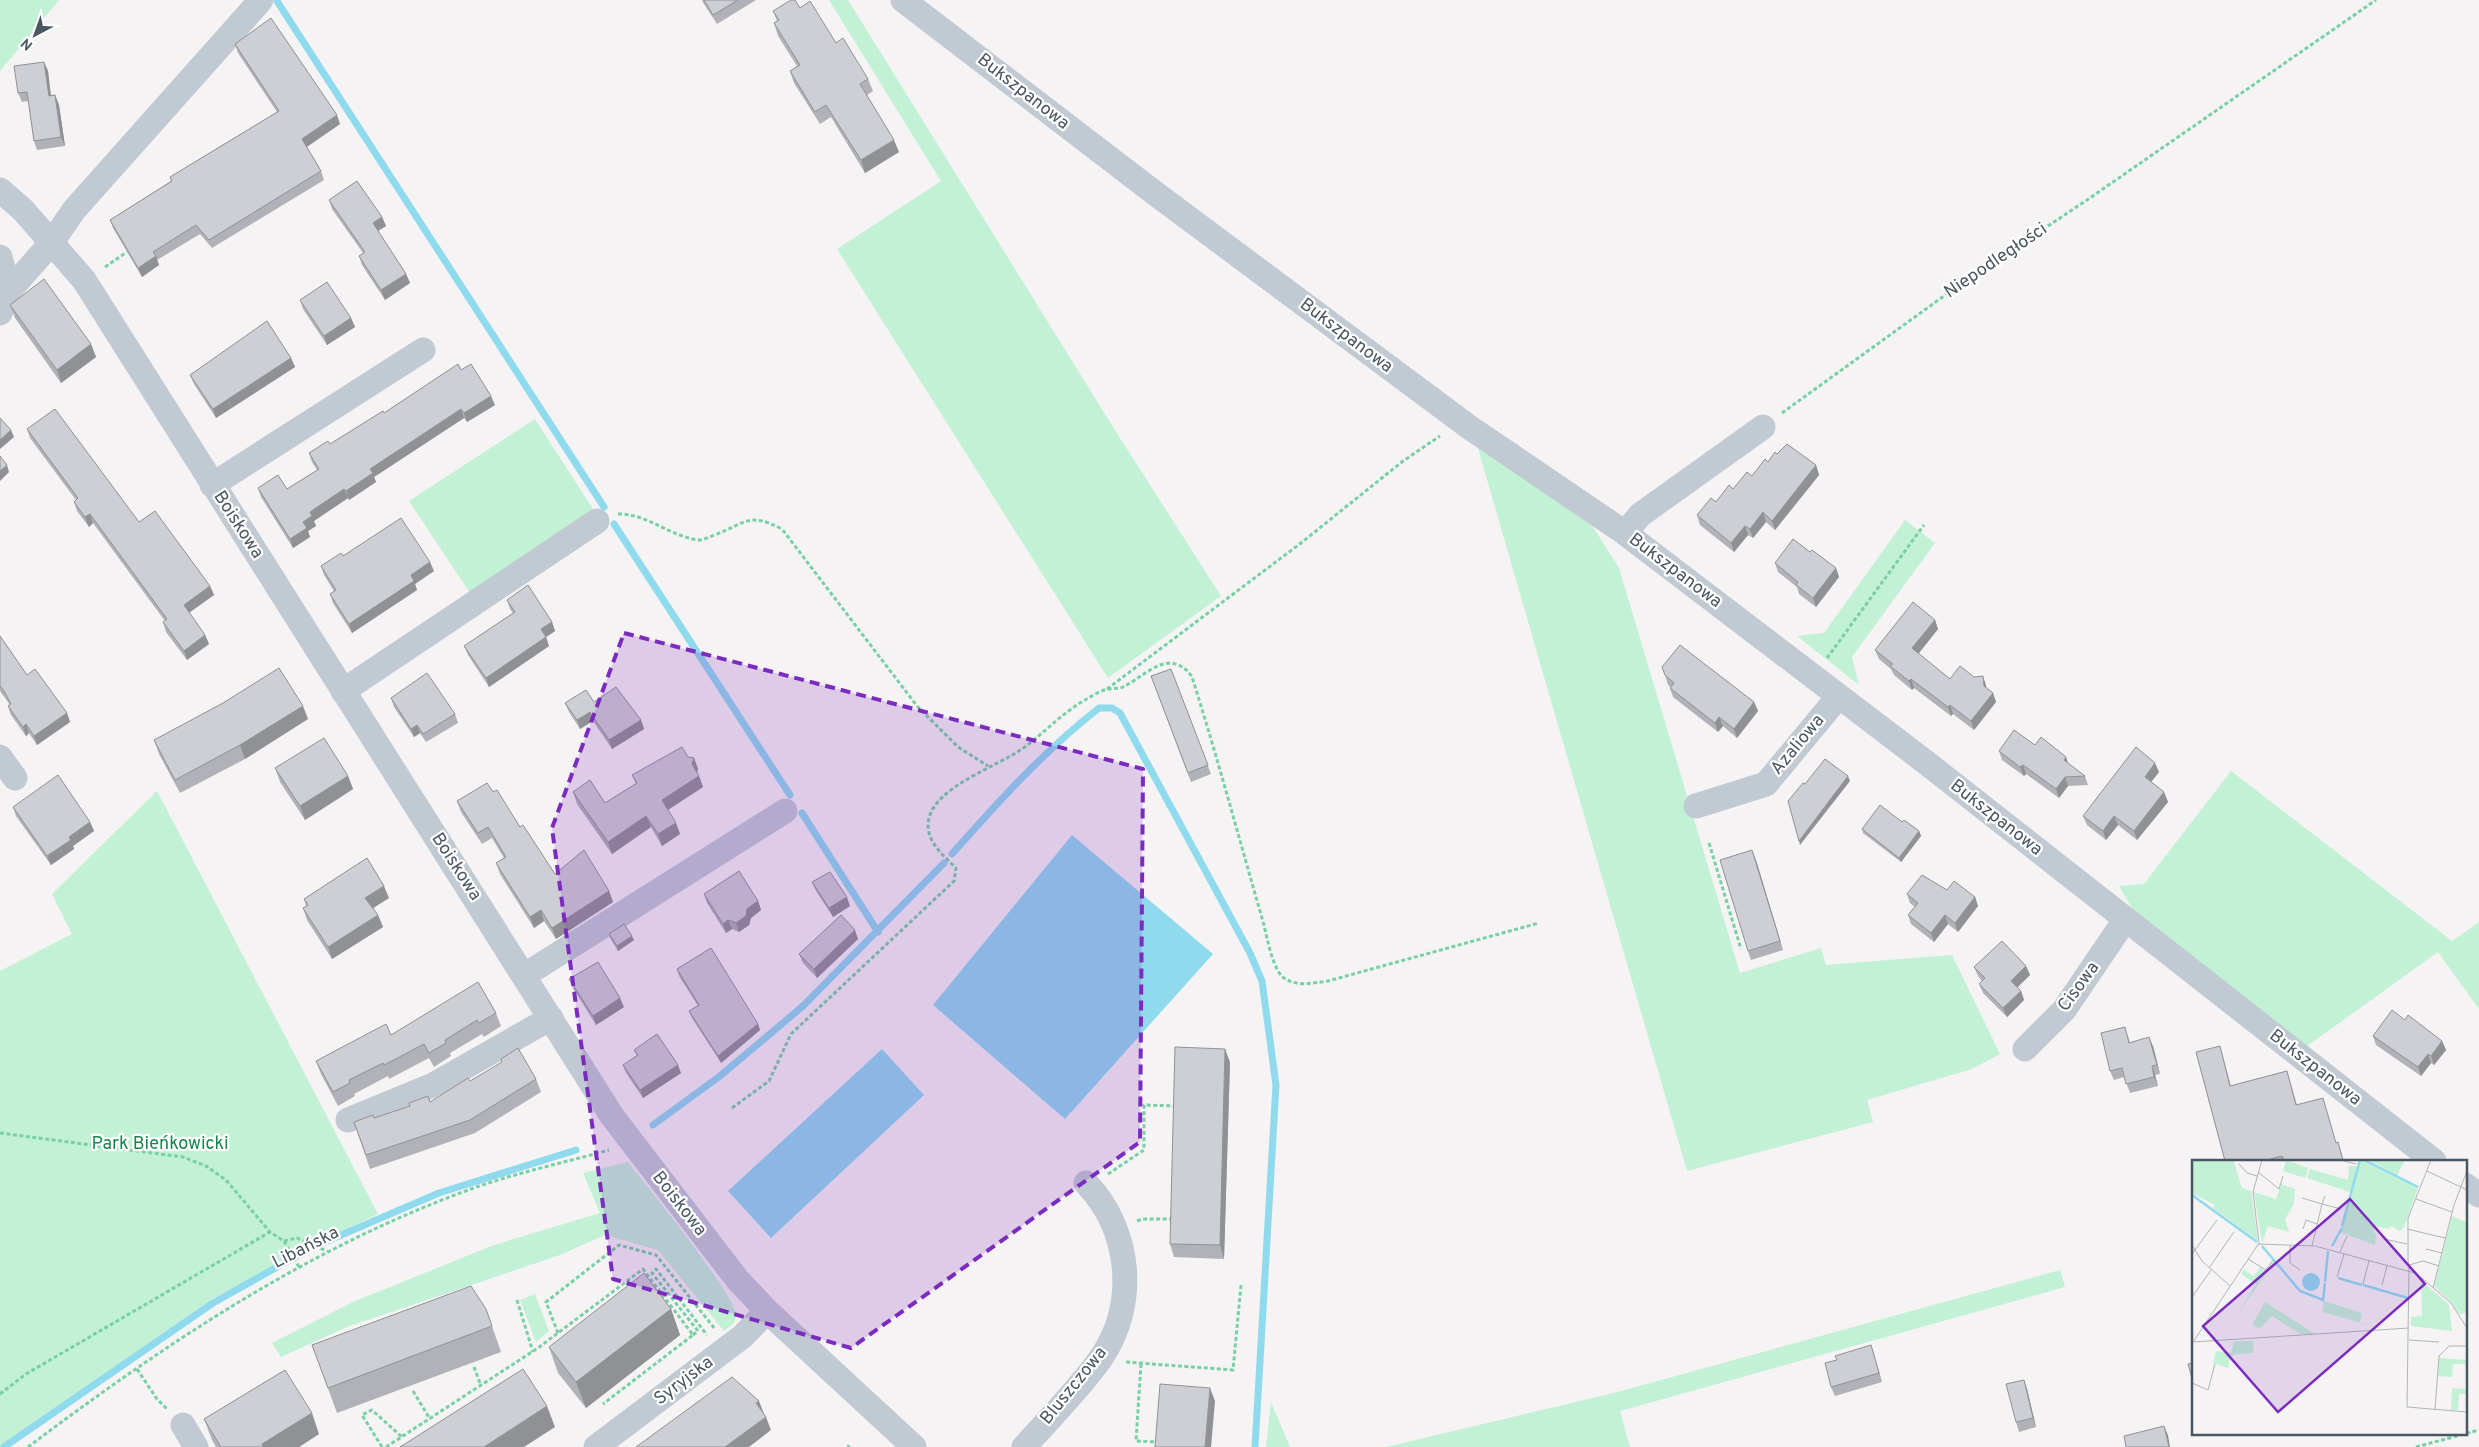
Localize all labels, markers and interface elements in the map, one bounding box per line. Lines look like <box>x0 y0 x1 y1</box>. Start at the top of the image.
north arrow <box>10 10 60 60</box>
text: N <box>18 34 37 53</box>
street label: Bukszpanowa <box>972 49 1074 135</box>
street label: Niepodległości <box>1940 218 2052 304</box>
street label: Bukszpanowa <box>1295 293 1397 379</box>
street label: Boiskowa <box>208 487 268 563</box>
street label: Bukszpanowa <box>1624 528 1726 614</box>
street label: Azaliowa <box>1766 710 1830 780</box>
street label: Bukszpanowa <box>1945 775 2047 861</box>
street label: Boiskowa <box>426 829 486 905</box>
street label: Cisowa <box>2053 957 2105 1017</box>
street label: Bukszpanowa <box>2264 1025 2366 1111</box>
park label: Park Bieńkowicki <box>91 1133 229 1156</box>
inset map <box>2192 1160 2466 1434</box>
street label: Boiskowa <box>647 1167 711 1241</box>
street label: Libańska <box>269 1221 343 1275</box>
street label: Bluszczowa <box>1036 1342 1112 1430</box>
street label: Syryjska <box>650 1351 718 1411</box>

